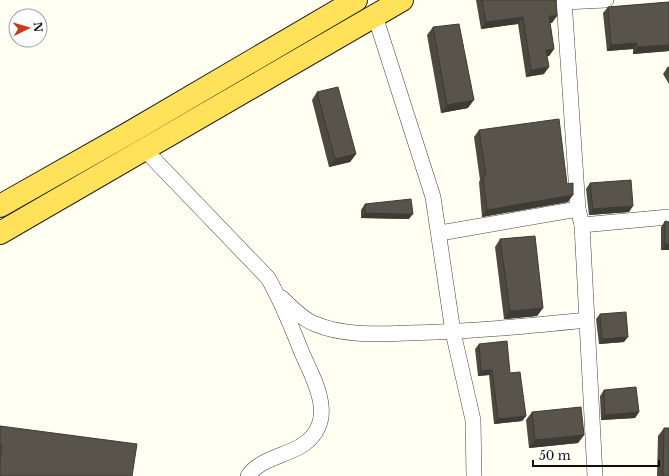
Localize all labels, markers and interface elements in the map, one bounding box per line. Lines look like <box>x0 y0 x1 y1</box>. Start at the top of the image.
north arrow <box>8 8 48 48</box>
text: N <box>31 21 45 34</box>
scale bar <box>533 442 659 468</box>
text: 50 m <box>539 448 571 463</box>

